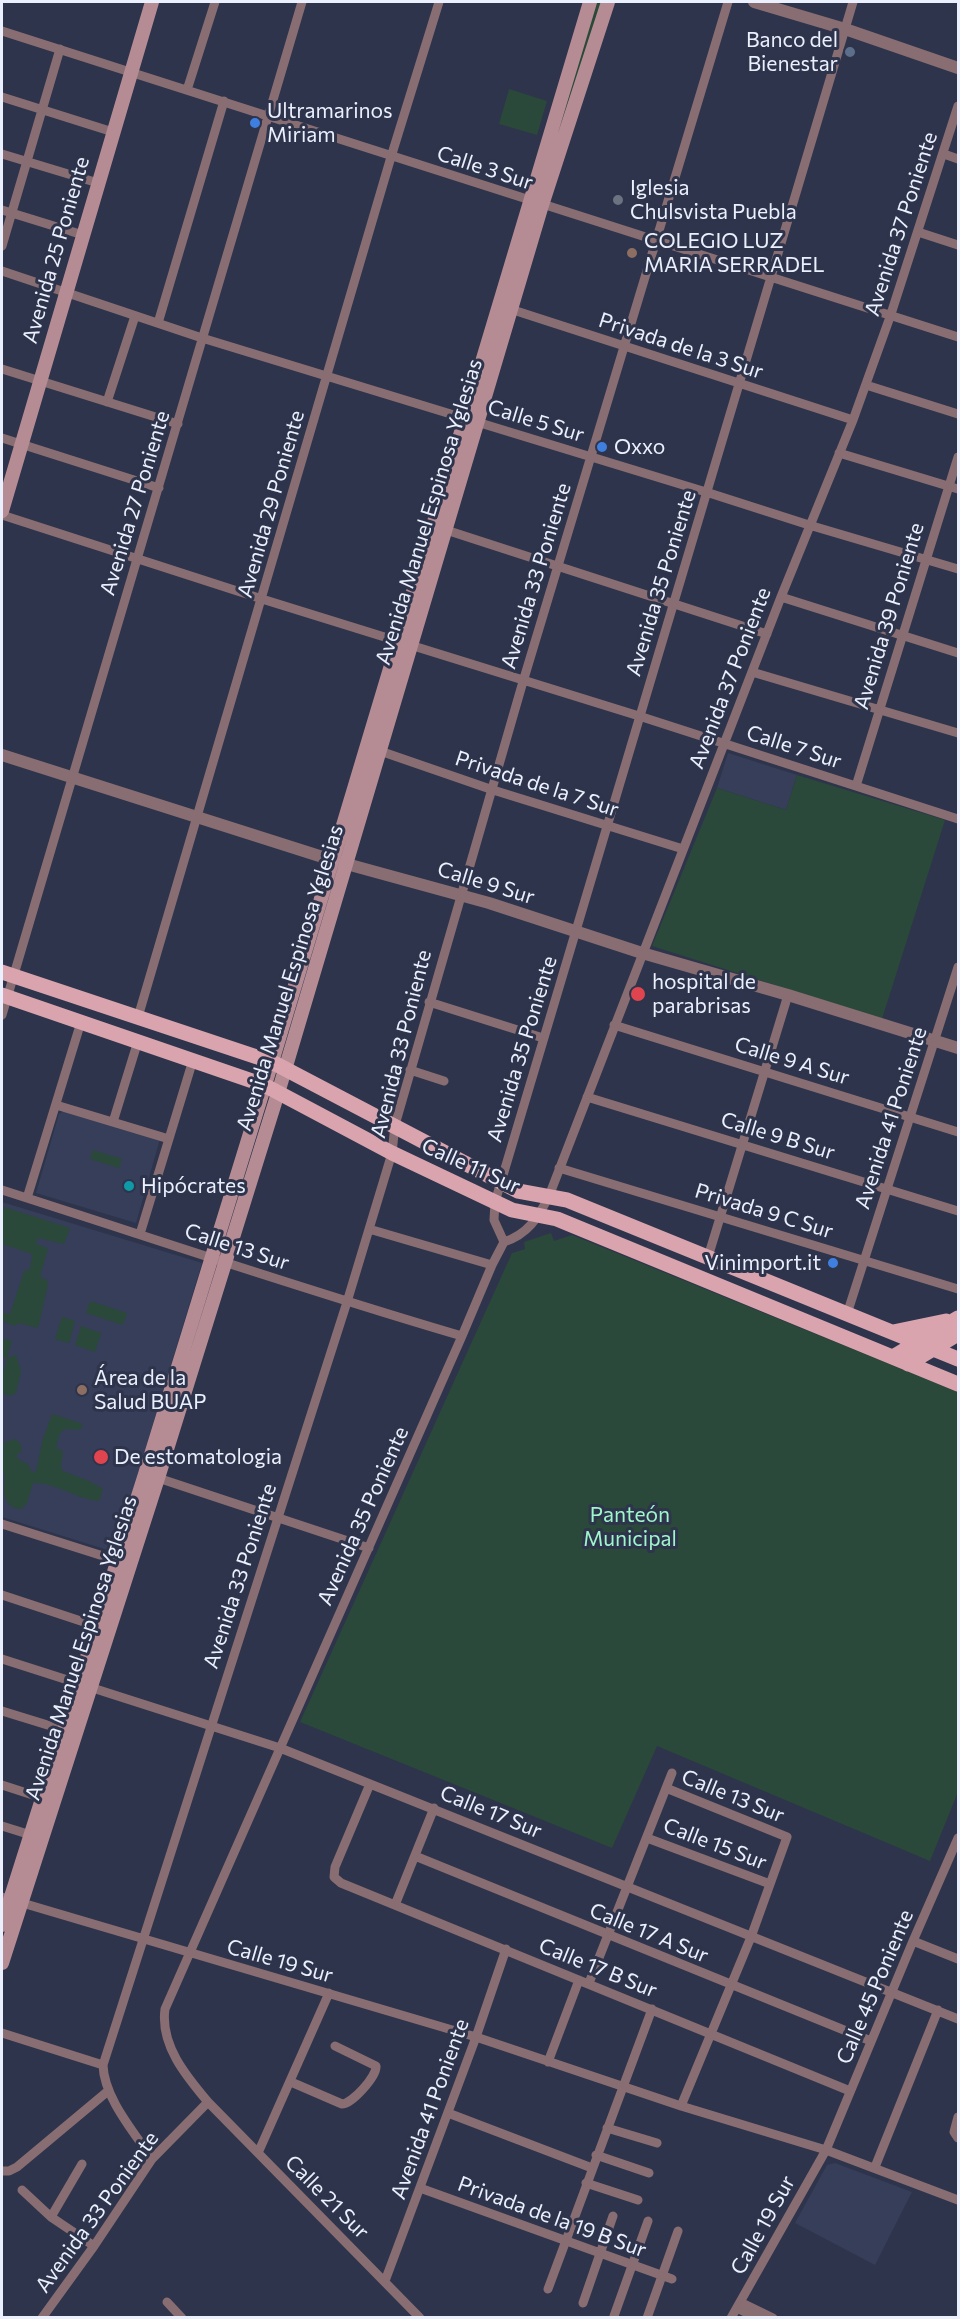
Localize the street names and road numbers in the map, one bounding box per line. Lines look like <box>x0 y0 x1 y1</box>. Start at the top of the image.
street label: Avenida 37 Poniente <box>859 129 943 319</box>
street label: Calle 3 Sur <box>434 141 536 195</box>
street label: Avenida 25 Poniente <box>17 154 95 346</box>
street label: Privada de la 3 Sur <box>595 307 767 385</box>
street label: Avenida Manuel Espinosa Yglesias <box>370 356 488 668</box>
street label: Calle 5 Sur <box>485 394 587 448</box>
street label: Avenida 27 Poniente <box>95 408 175 598</box>
street label: Avenida 29 Poniente <box>232 408 310 600</box>
street label: Avenida 33 Poniente <box>496 480 576 672</box>
street label: Avenida 35 Poniente <box>621 487 701 679</box>
street label: Avenida 39 Poniente <box>849 520 929 712</box>
street label: Avenida 37 Poniente <box>684 584 776 772</box>
street label: Calle 7 Sur <box>743 720 845 774</box>
street label: Privada de la 7 Sur <box>452 746 622 822</box>
street label: Avenida Manuel Espinosa Yglesias <box>231 822 349 1134</box>
street label: Calle 9 Sur <box>434 856 538 910</box>
street label: Avenida 33 Poniente <box>365 947 437 1141</box>
street label: Avenida 35 Poniente <box>482 953 562 1145</box>
street label: Avenida 41 Poniente <box>850 1024 932 1212</box>
street label: Calle 9 A Sur <box>731 1032 853 1090</box>
street label: Calle 9 B Sur <box>718 1107 838 1165</box>
street label: Calle 11 Sur <box>418 1133 524 1199</box>
street label: Privada 9 C Sur <box>692 1178 836 1244</box>
street label: Calle 13 Sur <box>181 1218 293 1276</box>
street label: Avenida 35 Poniente <box>312 1423 414 1609</box>
street label: Avenida 33 Poniente <box>198 1480 282 1672</box>
street label: Avenida Manuel Espinosa Yglesias <box>20 1493 142 1803</box>
street label: Calle 13 Sur <box>678 1764 788 1828</box>
street label: Calle 17 Sur <box>436 1780 546 1844</box>
street label: Calle 15 Sur <box>660 1813 770 1875</box>
street label: Calle 17 A Sur <box>586 1898 712 1968</box>
street label: Calle 45 Poniente <box>831 1906 919 2068</box>
street label: Calle 17 B Sur <box>535 1933 661 2003</box>
street label: Calle 19 Sur <box>224 1934 336 1988</box>
street label: Avenida 41 Poniente <box>386 2015 474 2203</box>
street label: Avenida 33 Poniente <box>30 2126 164 2298</box>
street label: Calle 21 Sur <box>280 2150 374 2244</box>
street label: Privada de la 19 B Sur <box>454 2171 650 2263</box>
street label: Calle 19 Sur <box>725 2171 801 2279</box>

